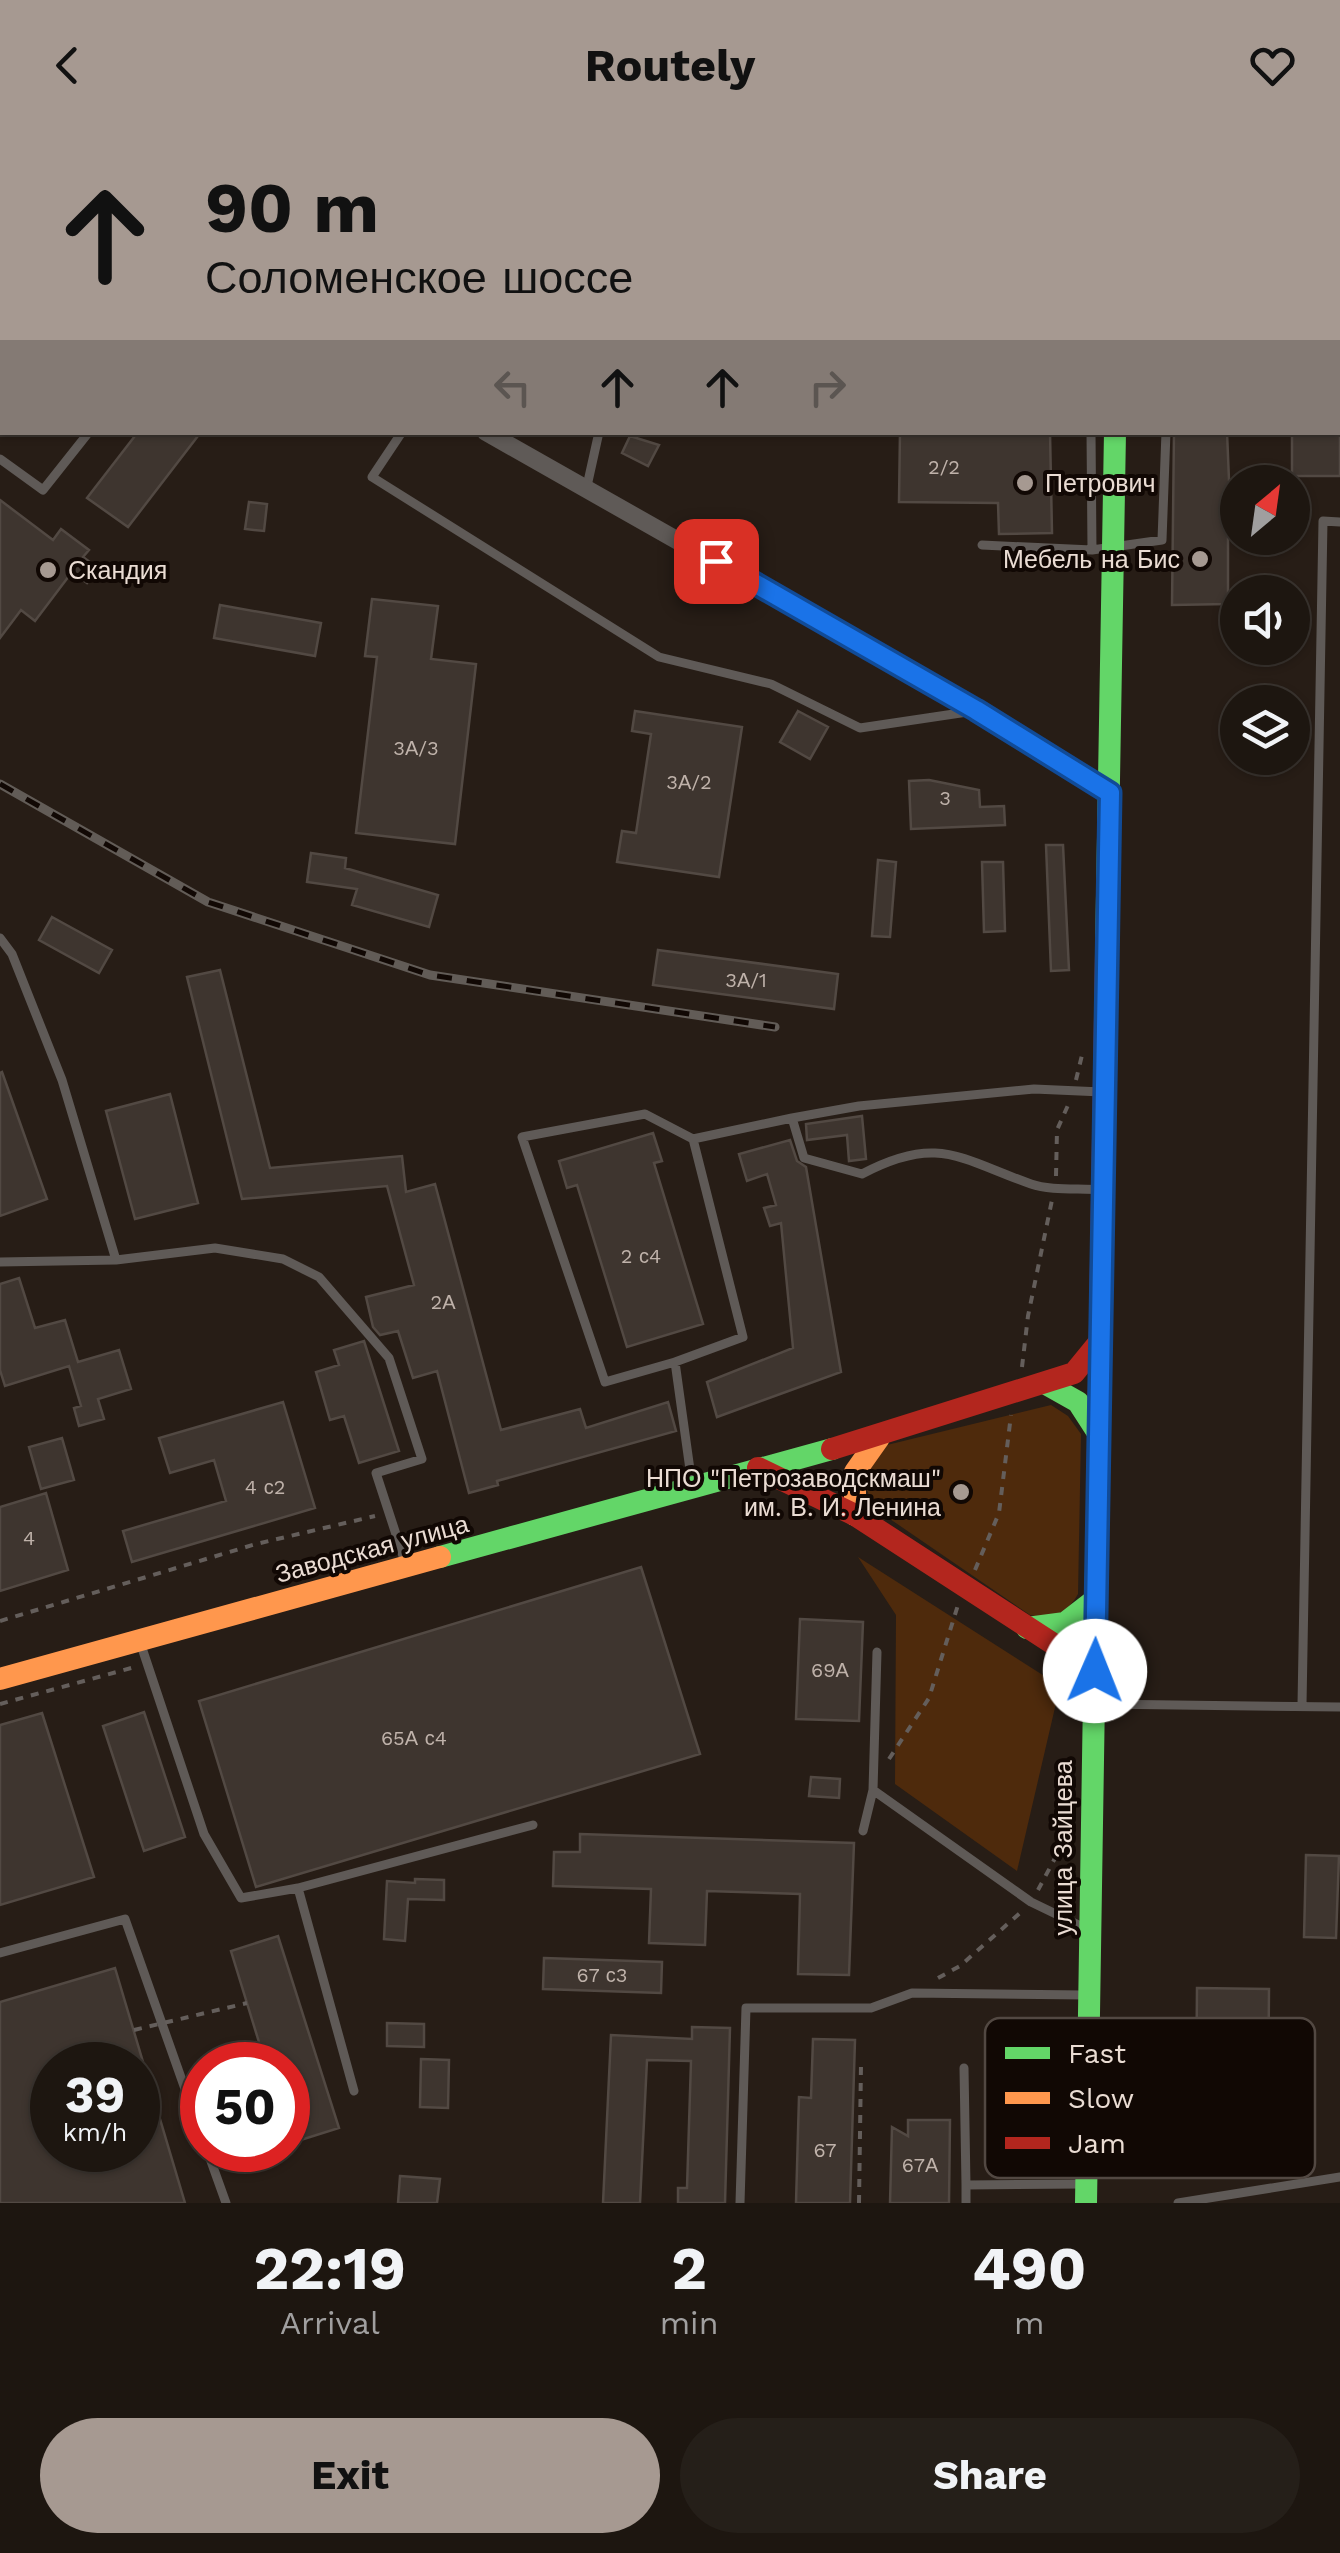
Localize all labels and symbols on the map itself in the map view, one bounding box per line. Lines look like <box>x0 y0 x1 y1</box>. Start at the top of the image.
house number: 2/2 <box>928 455 960 479</box>
north arrow <box>1220 465 1310 555</box>
place label: Петрович <box>1045 469 1156 498</box>
marker: Петрович <box>1014 472 1036 494</box>
pin <box>674 519 759 604</box>
place label: Мебель на Бис <box>1003 545 1180 574</box>
marker: Мебель на Бис <box>1189 548 1211 570</box>
place label: Скандия <box>68 556 167 585</box>
marker: Скандия <box>37 559 59 581</box>
house number: 3А/3 <box>393 736 439 760</box>
house number: 3А/2 <box>666 770 712 794</box>
house number: 3 <box>939 786 951 810</box>
house number: 3А/1 <box>725 968 767 992</box>
house number: 2 с4 <box>621 1244 661 1268</box>
house number: 2А <box>431 1290 456 1314</box>
place label: НПО "Петрозаводскмаш" им. В. И. Ленина <box>646 1464 941 1522</box>
house number: 4 с2 <box>245 1475 285 1499</box>
marker: НПО "Петрозаводскмаш" им. В. И. Ленина <box>950 1481 972 1503</box>
street label: Заводская улица <box>272 1509 472 1589</box>
house number: 4 <box>23 1526 35 1550</box>
position arrow <box>1043 1619 1147 1723</box>
house number: 69А <box>811 1658 850 1682</box>
house number: 65А с4 <box>381 1726 447 1750</box>
street label: улица Зайцева <box>1049 1760 1078 1936</box>
house number: 67 с3 <box>576 1963 628 1987</box>
legend <box>985 2018 1315 2178</box>
text: Fast <box>1068 2037 1126 2070</box>
speed limit sign: 50 <box>180 2042 310 2172</box>
text: Slow <box>1068 2082 1134 2115</box>
text: Jam <box>1068 2127 1126 2160</box>
house number: 67 <box>813 2138 837 2162</box>
house number: 67А <box>902 2153 939 2177</box>

